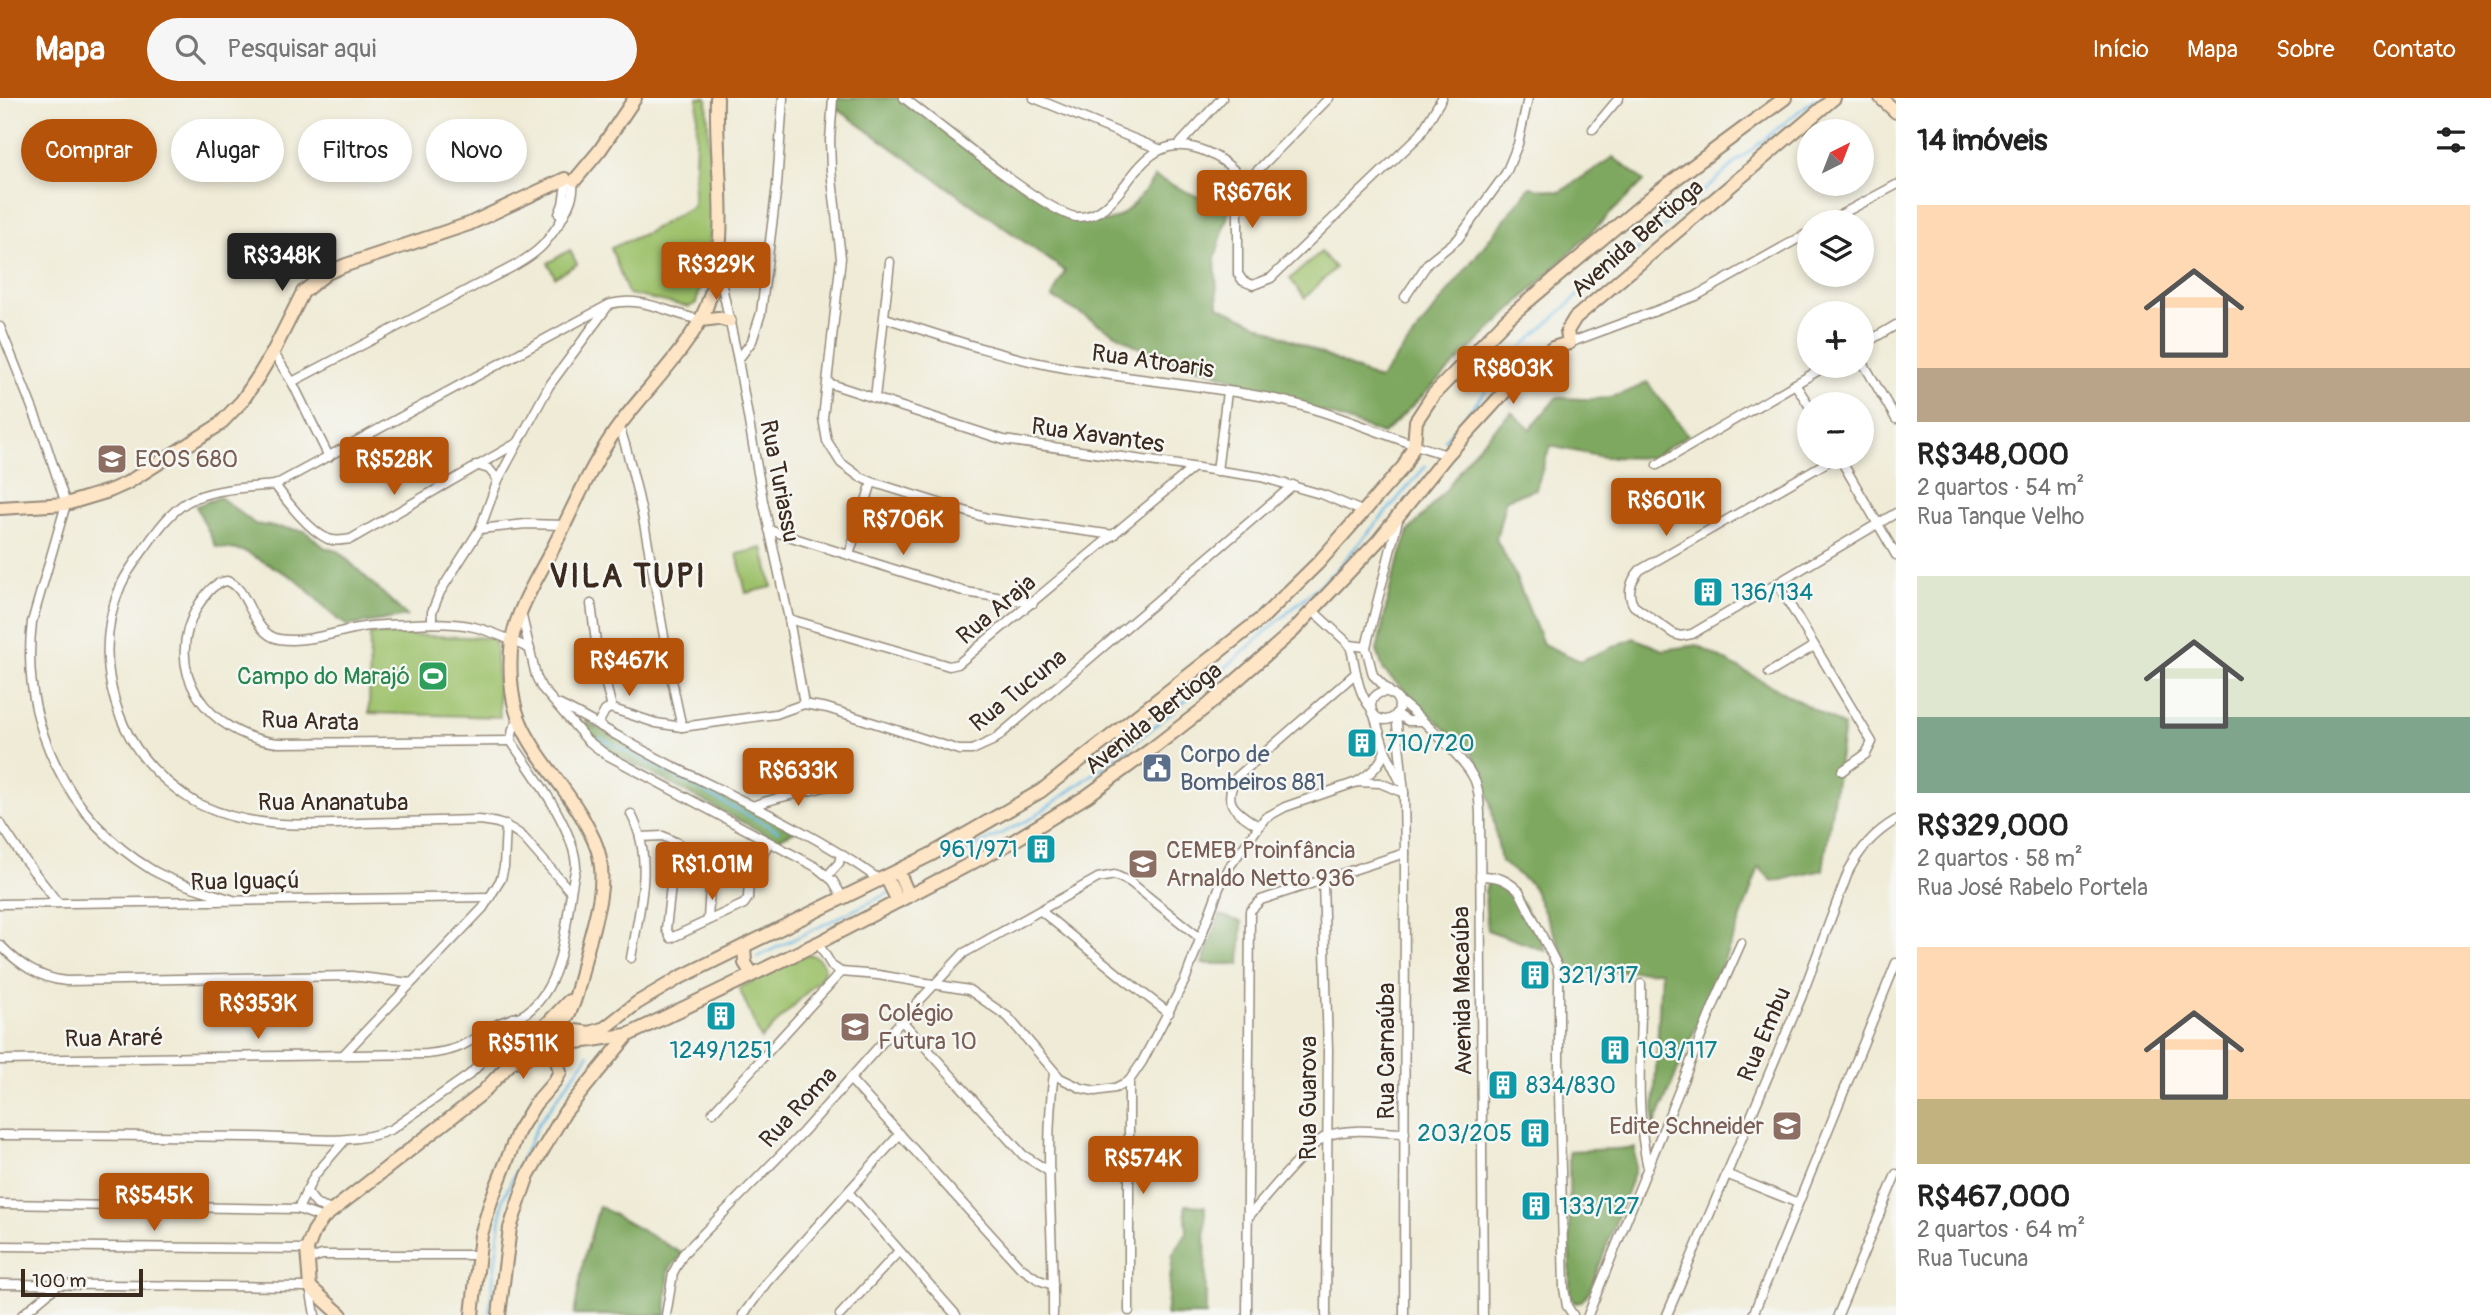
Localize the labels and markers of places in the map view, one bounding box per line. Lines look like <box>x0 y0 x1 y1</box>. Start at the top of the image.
pin: R$676K <box>1195 170 1309 230</box>
pin: R$348K <box>225 234 339 293</box>
pin: R$329K <box>659 242 773 302</box>
pin: R$803K <box>1456 346 1570 406</box>
pin: R$528K <box>337 438 451 497</box>
school or university icon: ECOS 680 <box>95 442 129 476</box>
place label: ECOS 680 <box>135 445 238 474</box>
pin: R$601K <box>1609 478 1723 538</box>
pin: R$706K <box>846 498 960 557</box>
building icon: 136/134 <box>1691 575 1725 609</box>
place label: 136/134 <box>1731 578 1813 607</box>
pin: R$467K <box>572 638 686 698</box>
sports icon: Campo do Marajó <box>416 659 450 693</box>
place label: Campo do Marajó <box>237 662 410 691</box>
building icon: 710/720 <box>1345 726 1379 760</box>
place label: 710/720 <box>1385 729 1475 758</box>
place label: Corpo de Bombeiros 881 <box>1180 740 1325 797</box>
pin: R$633K <box>741 748 855 808</box>
public building icon: Corpo de Bombeiros 881 <box>1140 751 1174 785</box>
building icon: 961/971 <box>1024 832 1058 866</box>
place label: 961/971 <box>939 835 1018 864</box>
place label: CEMEB Proinfância Arnaldo Netto 936 <box>1166 836 1355 893</box>
pin: R$1.01M <box>647 842 777 902</box>
school or university icon: CEMEB Proinfância Arnaldo Netto 936 <box>1126 847 1160 881</box>
building icon: 321/317 <box>1518 958 1552 992</box>
place label: 321/317 <box>1558 961 1639 990</box>
pin: R$353K <box>201 982 315 1041</box>
building icon: 1249/1251 <box>704 999 738 1033</box>
place label: Colégio Futura 10 <box>878 999 977 1056</box>
school or university icon: Colégio Futura 10 <box>838 1010 872 1044</box>
pin: R$511K <box>466 1021 580 1081</box>
building icon: 103/117 <box>1598 1033 1632 1067</box>
place label: 1249/1251 <box>670 1036 772 1065</box>
place label: 103/117 <box>1638 1036 1718 1065</box>
building icon: 834/830 <box>1486 1068 1520 1102</box>
place label: 834/830 <box>1526 1071 1616 1100</box>
school or university icon: Edite Schneider <box>1770 1109 1804 1143</box>
place label: Edite Schneider <box>1609 1112 1764 1141</box>
building icon: 203/205 <box>1518 1116 1552 1150</box>
place label: 203/205 <box>1417 1119 1512 1148</box>
pin: R$574K <box>1086 1136 1200 1196</box>
pin: R$545K <box>97 1174 211 1233</box>
building icon: 133/127 <box>1519 1189 1553 1223</box>
place label: 133/127 <box>1559 1192 1640 1221</box>

